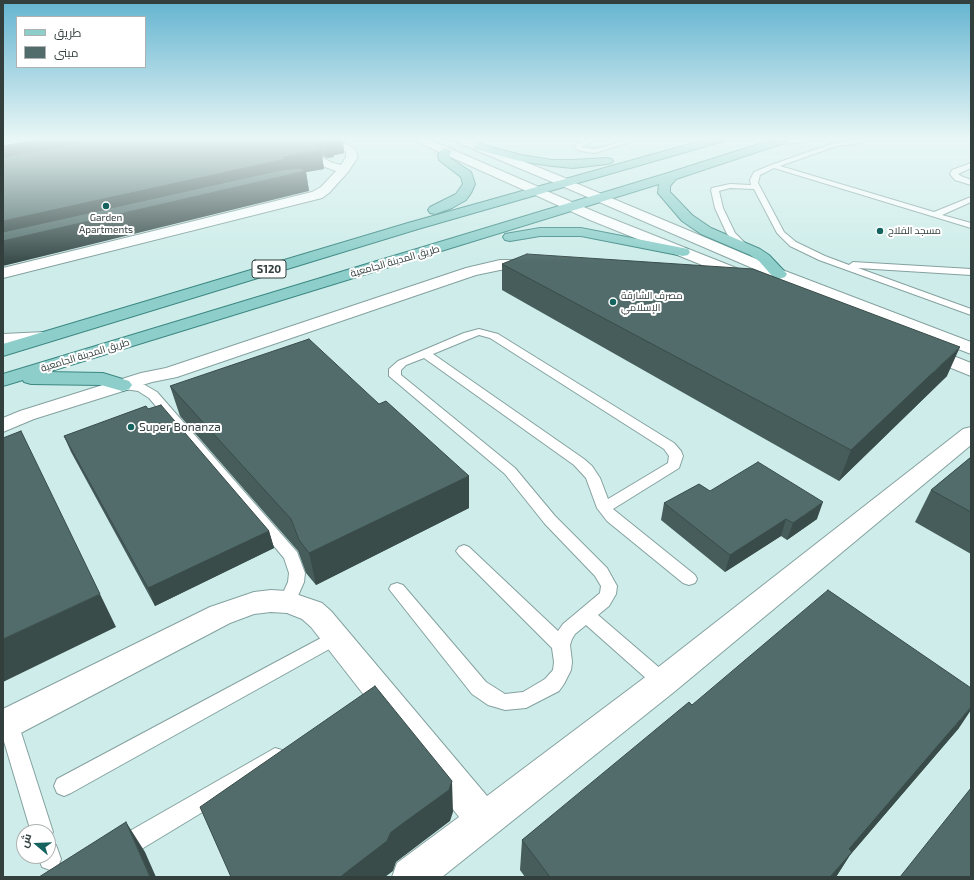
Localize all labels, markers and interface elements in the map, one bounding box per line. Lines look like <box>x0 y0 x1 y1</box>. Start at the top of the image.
legend <box>16 16 146 68</box>
text: طريق <box>54 25 81 39</box>
text: مبنى <box>54 45 79 59</box>
marker: Garden Apartments <box>101 201 111 211</box>
place label: Garden Apartments <box>79 212 133 236</box>
place label: مسجد الفلاح <box>888 225 941 237</box>
marker: مسجد الفلاح <box>875 226 885 236</box>
street label: طريق المدينة الجامعية <box>349 243 441 279</box>
road number: S120 <box>252 260 286 278</box>
place label: مصرف الشارقة الإسلامي <box>621 290 683 314</box>
marker: مصرف الشارقة الإسلامي <box>608 297 618 307</box>
street label: طريق المدينة الجامعية <box>39 336 131 374</box>
place label: Super Bonanza <box>139 420 221 434</box>
marker: Super Bonanza <box>126 422 136 432</box>
north arrow <box>16 824 56 864</box>
text: ش <box>17 831 34 849</box>

